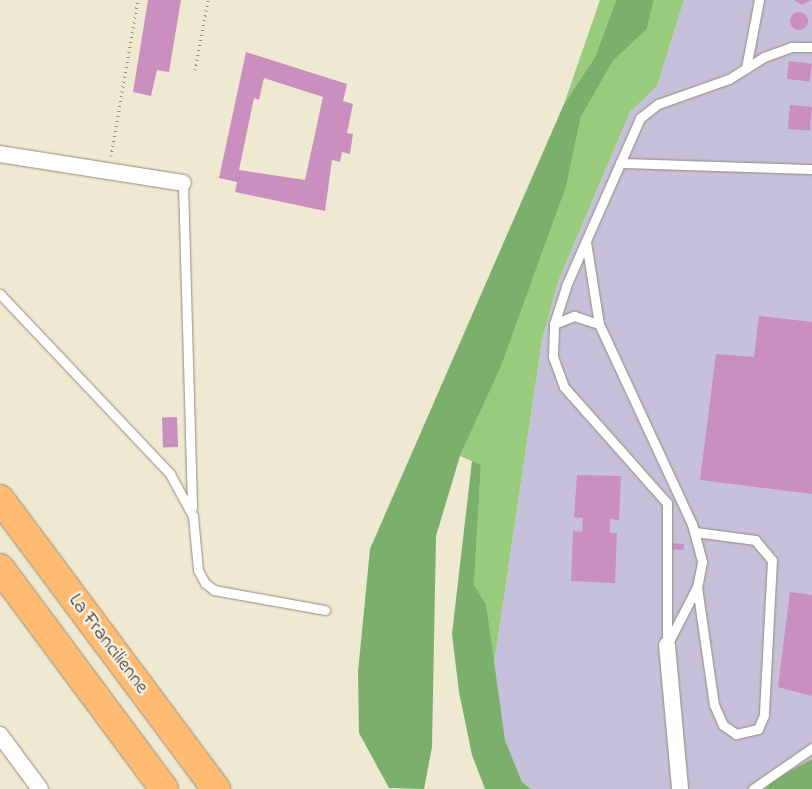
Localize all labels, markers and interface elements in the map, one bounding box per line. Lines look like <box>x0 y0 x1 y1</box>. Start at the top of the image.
street label: La Francilienne <box>63 589 153 699</box>

